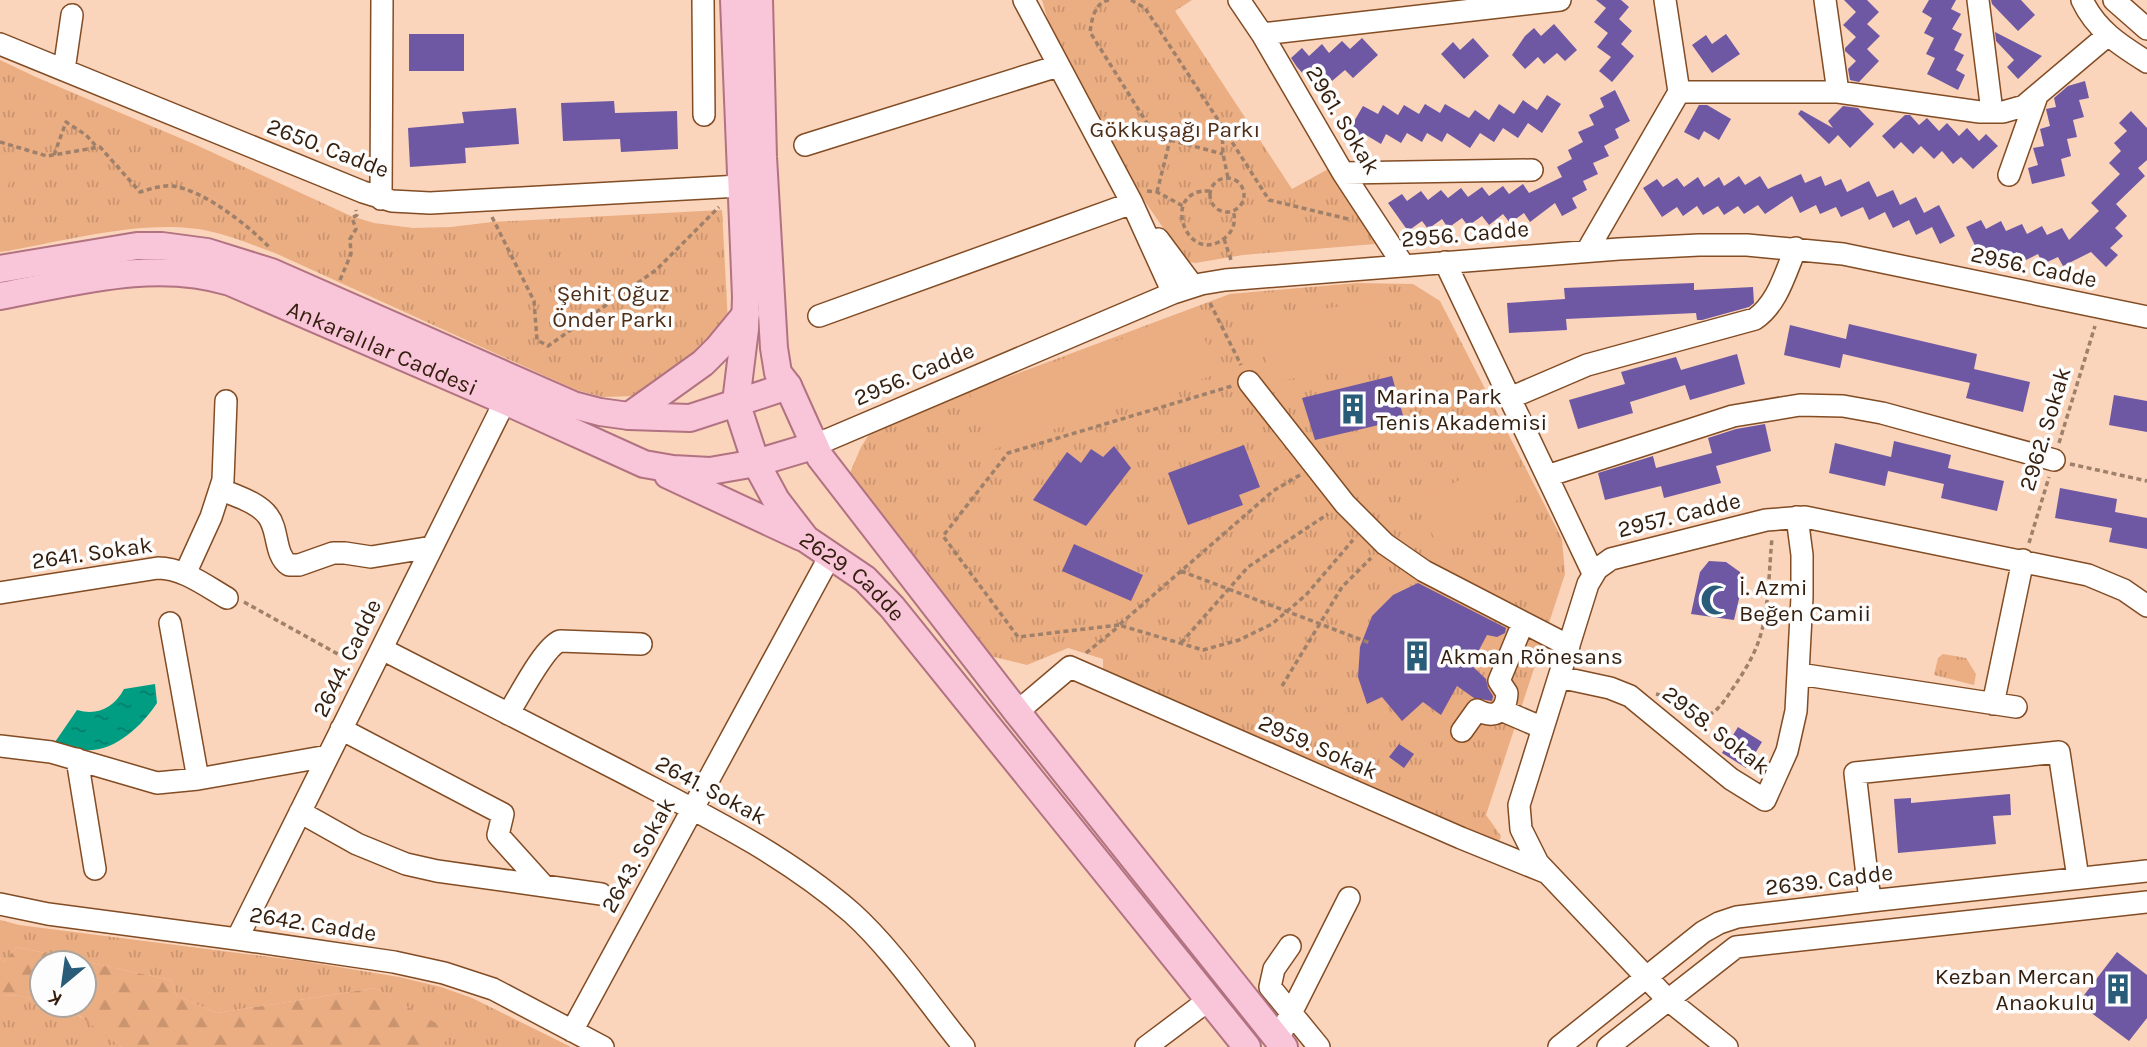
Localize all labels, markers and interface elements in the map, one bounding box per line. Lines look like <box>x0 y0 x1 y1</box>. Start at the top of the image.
street label: 2961. Sokak <box>1300 61 1386 179</box>
street label: 2650. Cadde <box>263 112 393 184</box>
park label: Gökkuşağı Parkı <box>1090 116 1260 143</box>
street label: 2956. Cadde <box>1400 215 1530 253</box>
street label: 2956. Cadde <box>1968 240 2100 294</box>
park label: Şehit Oğuz Önder Parkı <box>552 280 674 333</box>
street label: Ankaralılar Caddesi <box>283 295 482 401</box>
street label: 2956. Cadde <box>850 337 978 411</box>
street label: 2962. Sokak <box>2013 364 2077 494</box>
place label: Marina Park Tenis Akademisi <box>1376 383 1547 436</box>
building icon: Marina Park Tenis Akademisi <box>1336 392 1370 426</box>
street label: 2957. Cadde <box>1615 487 1743 543</box>
street label: 2629. Cadde <box>795 525 911 626</box>
street label: 2641. Sokak <box>30 531 154 575</box>
place label: İ. Azmi Beğen Camii <box>1739 574 1871 627</box>
mosque icon: İ. Azmi Beğen Camii <box>1699 583 1733 617</box>
street label: 2644. Cadde <box>307 595 387 721</box>
building icon: Akman Rönesans <box>1400 639 1434 673</box>
place label: Akman Rönesans <box>1440 643 1623 670</box>
street label: 2958. Sokak <box>1657 680 1775 780</box>
street label: 2959. Sokak <box>1254 709 1382 785</box>
street label: 2641. Sokak <box>651 750 771 830</box>
street label: 2643. Sokak <box>595 793 681 917</box>
street label: 2639. Cadde <box>1763 859 1895 901</box>
street label: 2642. Cadde <box>248 901 378 947</box>
north arrow <box>28 949 98 1019</box>
place label: Kezban Mercan Anaokulu <box>1935 963 2095 1016</box>
building icon: Kezban Mercan Anaokulu <box>2101 972 2135 1006</box>
text: K <box>44 985 66 1011</box>

